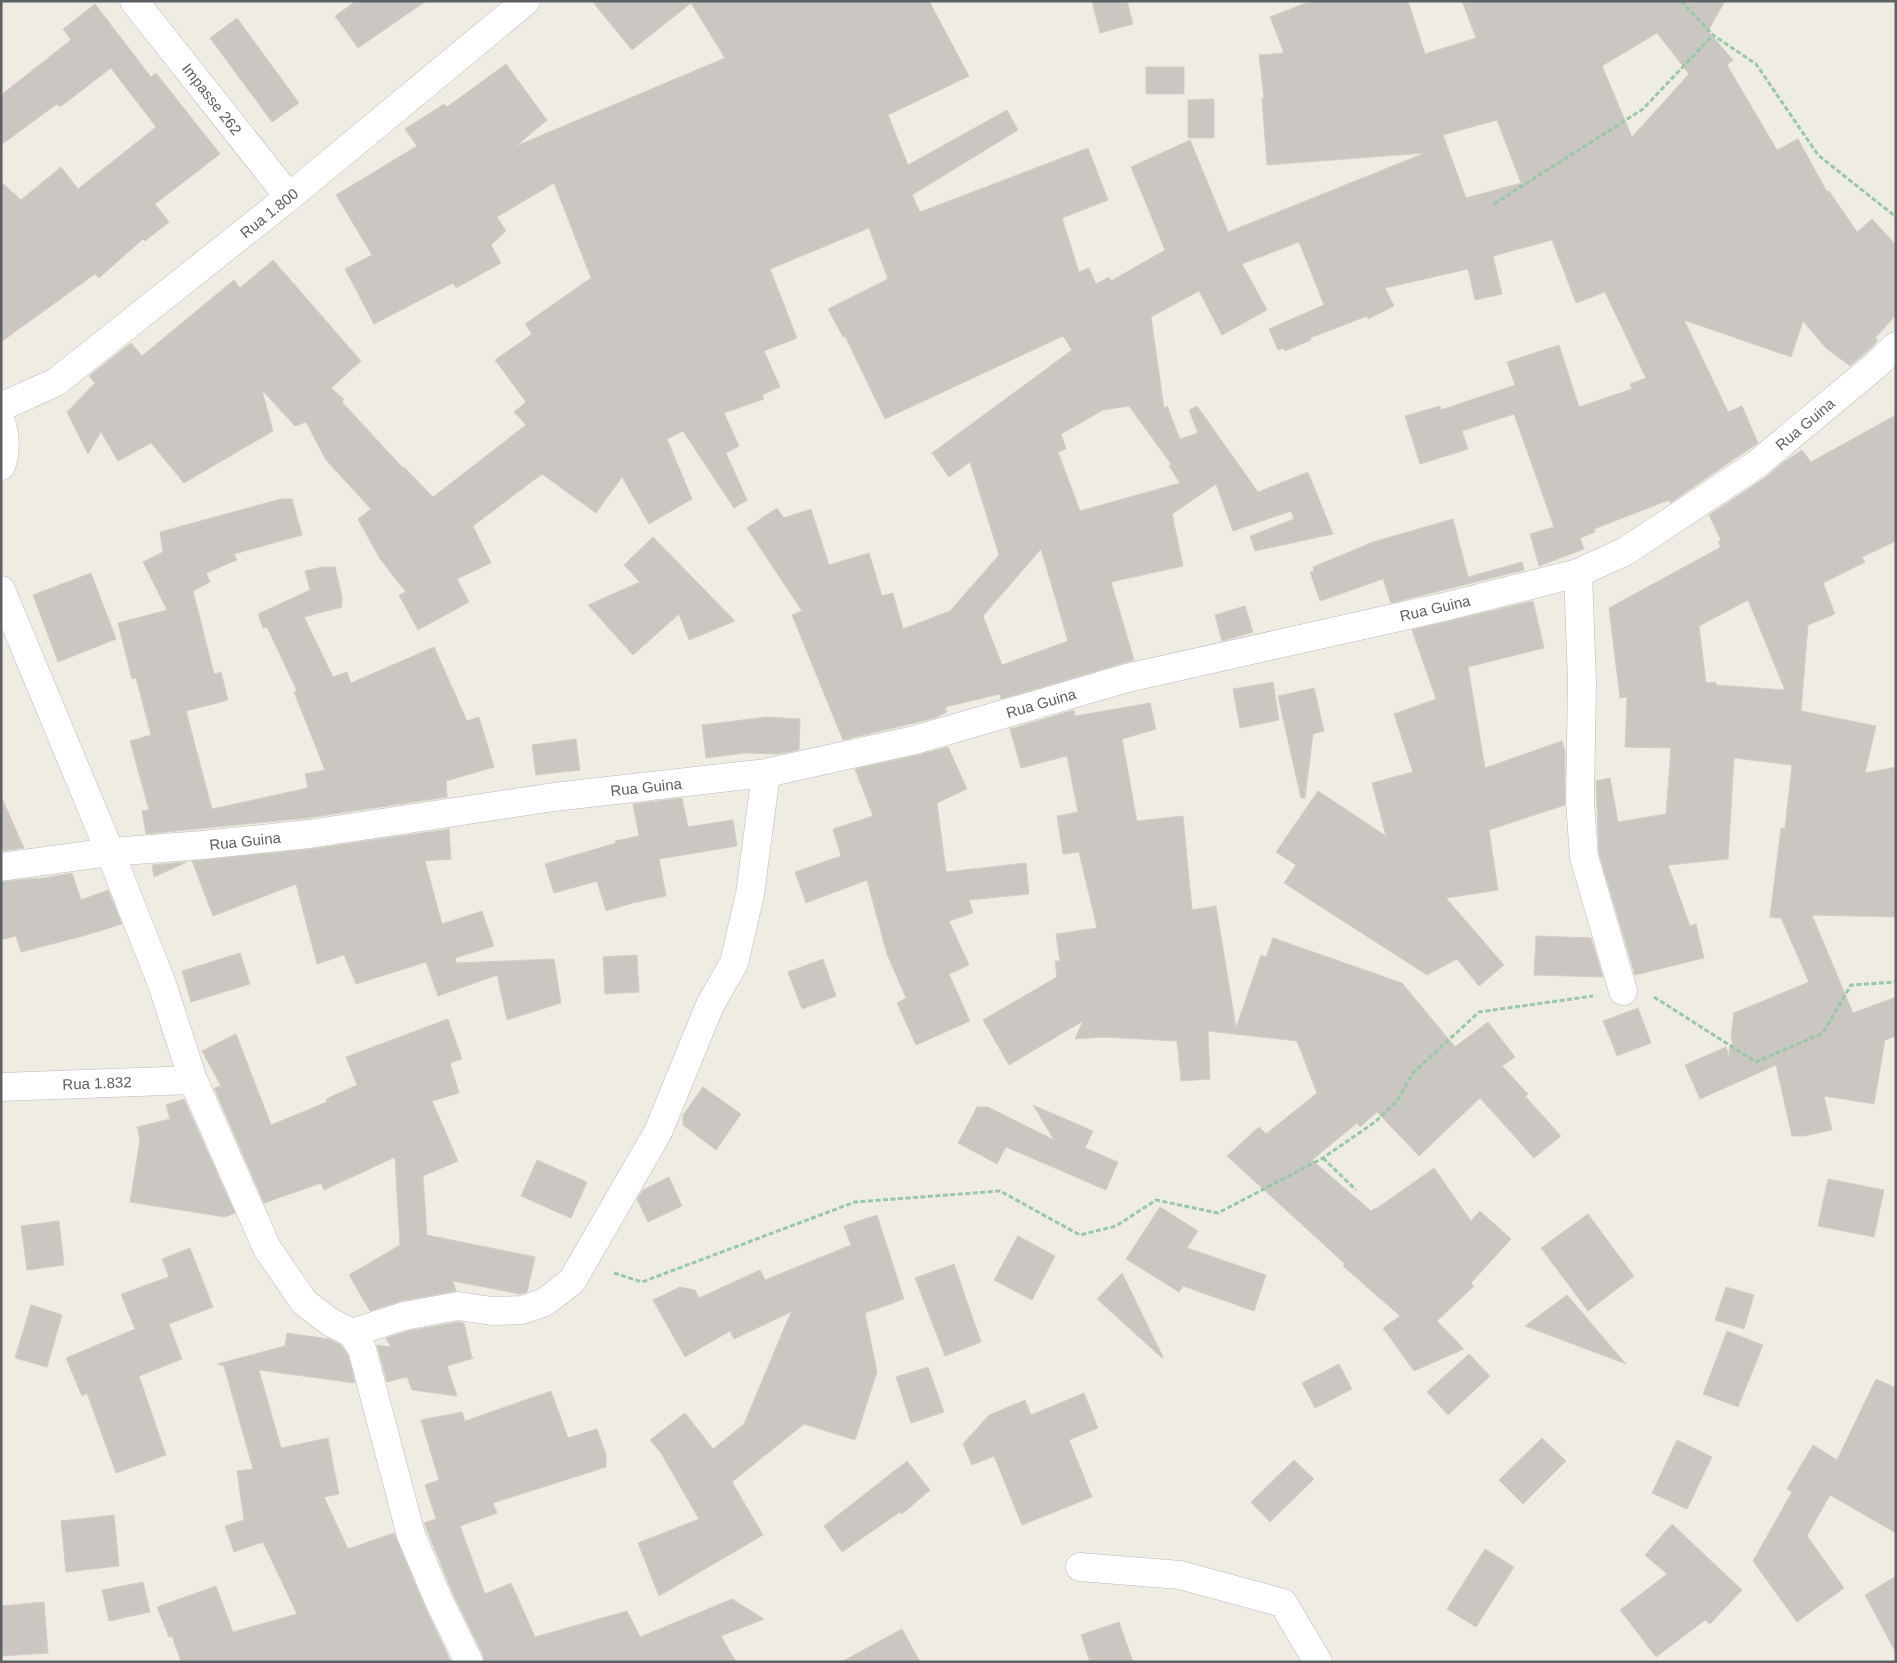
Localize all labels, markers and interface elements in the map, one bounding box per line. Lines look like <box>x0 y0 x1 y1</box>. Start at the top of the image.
street label: Impasse 262 <box>179 60 245 138</box>
street label: Rua 1.800 <box>237 185 301 241</box>
street label: Rua Guina <box>1772 394 1838 454</box>
street label: Rua Guina <box>1398 592 1472 624</box>
street label: Rua Guina <box>1004 685 1078 721</box>
street label: Rua Guina <box>609 775 683 799</box>
street label: Rua Guina <box>208 829 282 853</box>
street label: Rua 1.832 <box>62 1073 132 1093</box>

